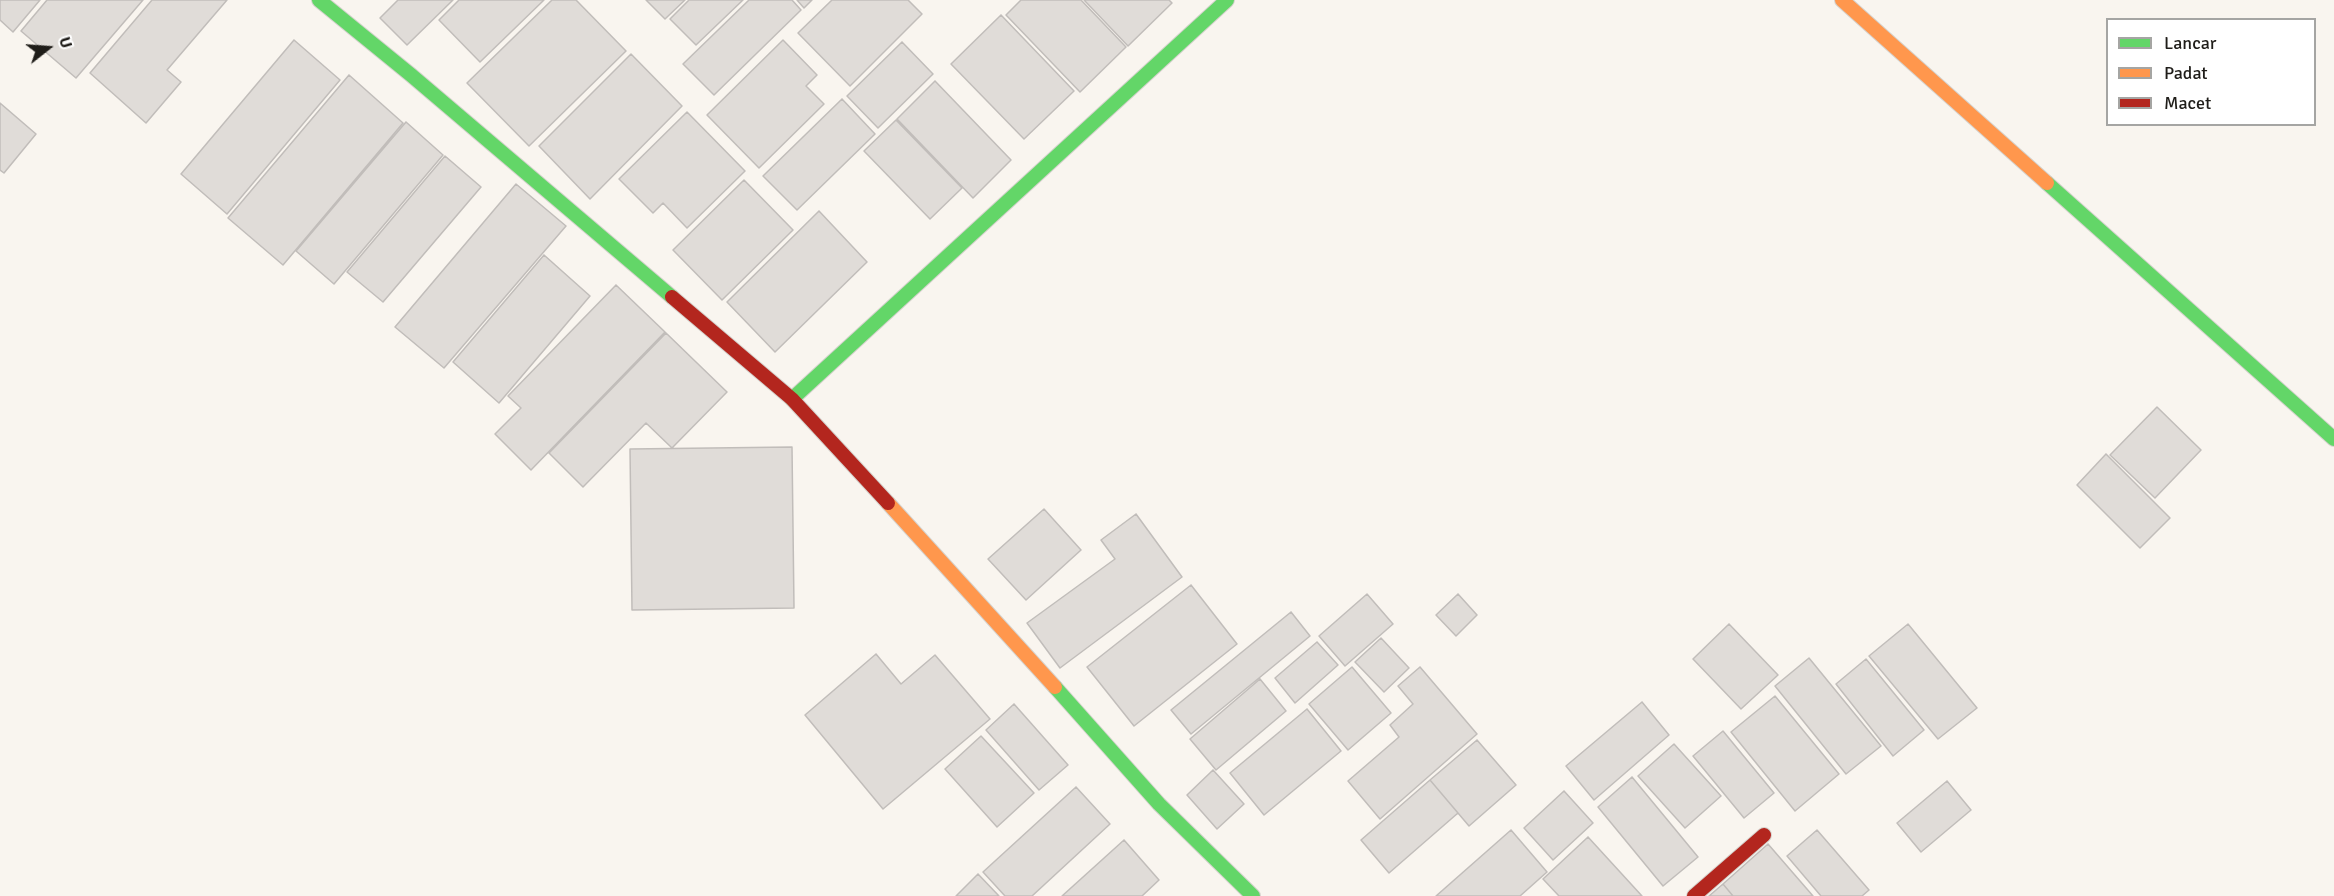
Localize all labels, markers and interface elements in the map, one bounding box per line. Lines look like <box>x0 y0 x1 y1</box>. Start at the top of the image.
north arrow <box>18 18 78 78</box>
legend <box>2106 18 2316 126</box>
text: Lancar <box>2164 32 2216 54</box>
text: U <box>54 35 76 51</box>
text: Padat <box>2164 62 2208 84</box>
text: Macet <box>2164 92 2211 114</box>

